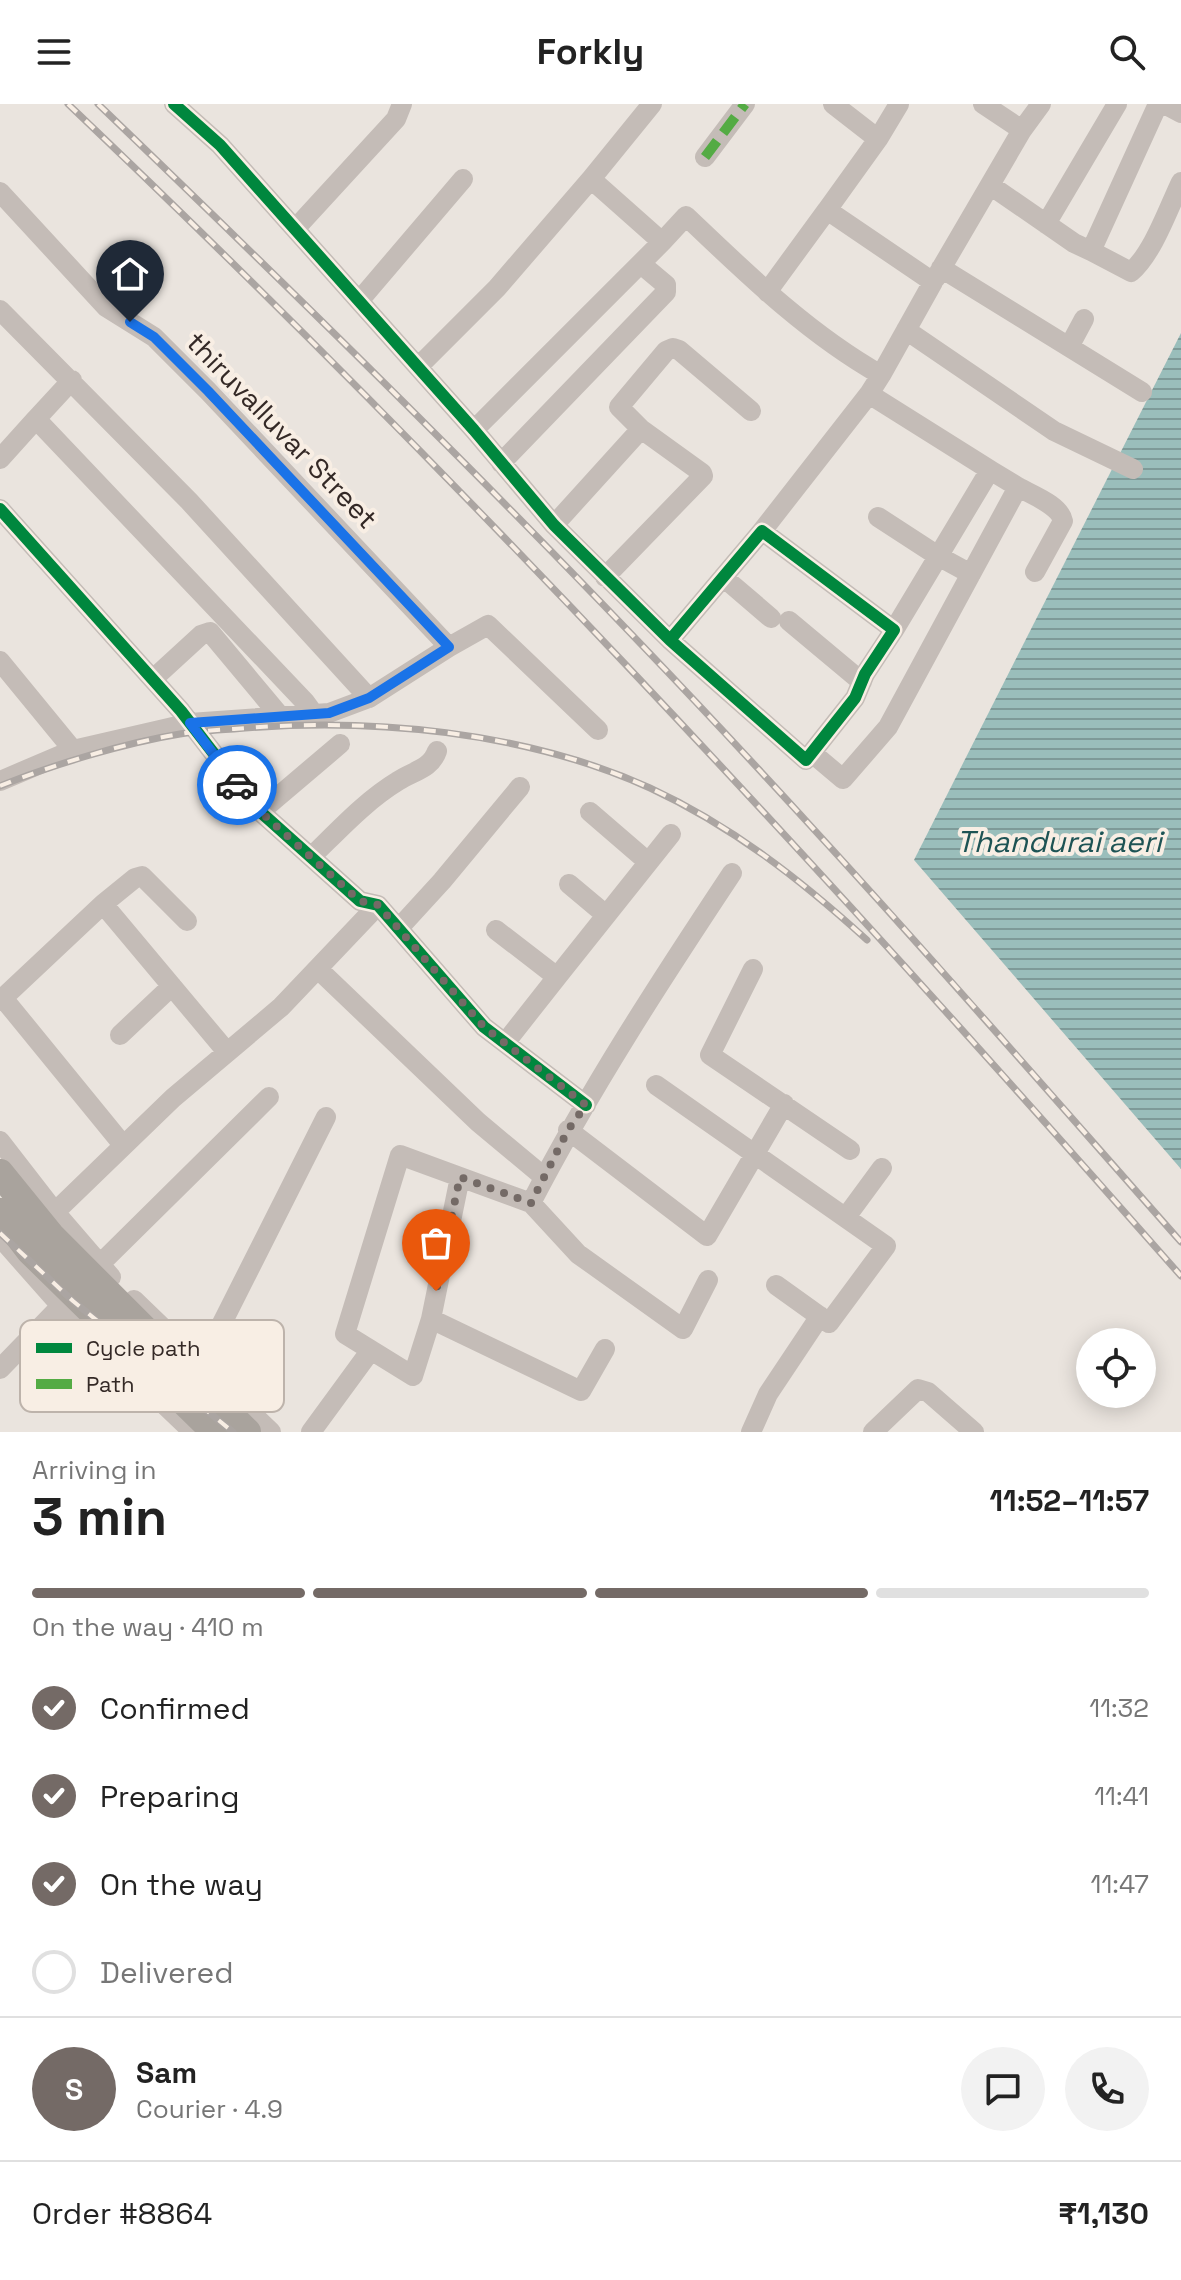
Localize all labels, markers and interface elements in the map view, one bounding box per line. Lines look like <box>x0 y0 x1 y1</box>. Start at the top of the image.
text: Forkly <box>537 29 644 75</box>
icon: menu <box>32 30 76 74</box>
icon: search <box>1105 30 1149 74</box>
pin <box>96 240 164 322</box>
icon: home <box>108 252 152 296</box>
street label: thiruvalluvar Street <box>179 324 385 536</box>
courier <box>197 745 277 825</box>
icon: car <box>215 763 259 807</box>
water label: Thandurai aeri <box>956 822 1166 861</box>
pin <box>402 1209 470 1291</box>
icon: bag <box>414 1221 458 1265</box>
legend <box>20 1320 284 1412</box>
map controls <box>1076 1328 1156 1408</box>
button: locate <box>1076 1328 1156 1408</box>
text: Cycle path <box>86 1334 201 1362</box>
text: Path <box>86 1370 135 1398</box>
text: Arriving in <box>32 1453 156 1487</box>
text: 11:52–11:57 <box>990 1481 1149 1520</box>
text: 3 min <box>32 1484 167 1550</box>
text: On the way · 410 m <box>32 1610 264 1644</box>
icon: check <box>32 1686 76 1730</box>
text: Confirmed <box>100 1689 250 1728</box>
text: 11:32 <box>1089 1691 1149 1725</box>
icon: check <box>32 1774 76 1818</box>
text: Preparing <box>100 1777 239 1816</box>
text: 11:41 <box>1094 1779 1149 1813</box>
icon: check <box>32 1862 76 1906</box>
text: On the way <box>100 1865 263 1904</box>
text: 11:47 <box>1091 1867 1149 1901</box>
text: Delivered <box>100 1953 234 1992</box>
button: chat <box>961 2047 1045 2131</box>
button: phone <box>1065 2047 1149 2131</box>
text: Sam <box>136 2053 197 2092</box>
text: S <box>65 2070 83 2109</box>
text: Courier · 4.9 <box>136 2092 283 2126</box>
text: Order #8864 <box>32 2194 212 2233</box>
text: ₹1,130 <box>1058 2194 1149 2233</box>

